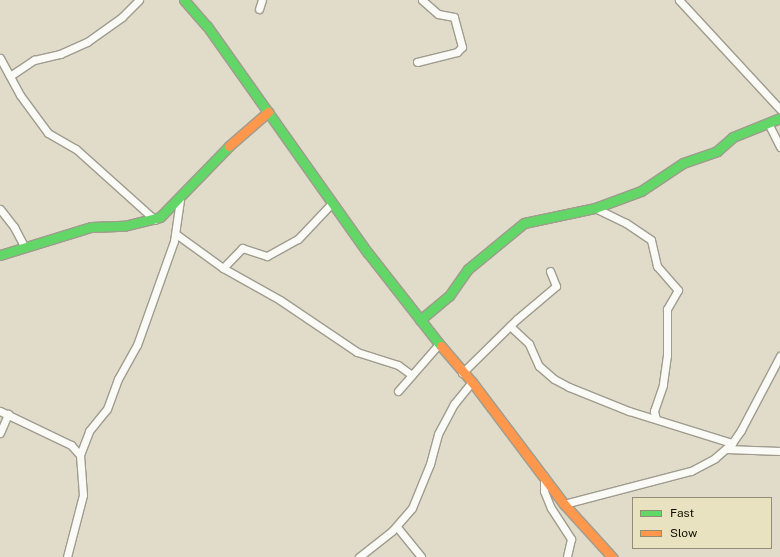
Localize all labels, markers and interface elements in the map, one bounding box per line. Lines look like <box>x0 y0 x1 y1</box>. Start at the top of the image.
legend <box>632 497 772 549</box>
text: Fast <box>670 506 694 520</box>
text: Slow <box>670 526 697 540</box>

